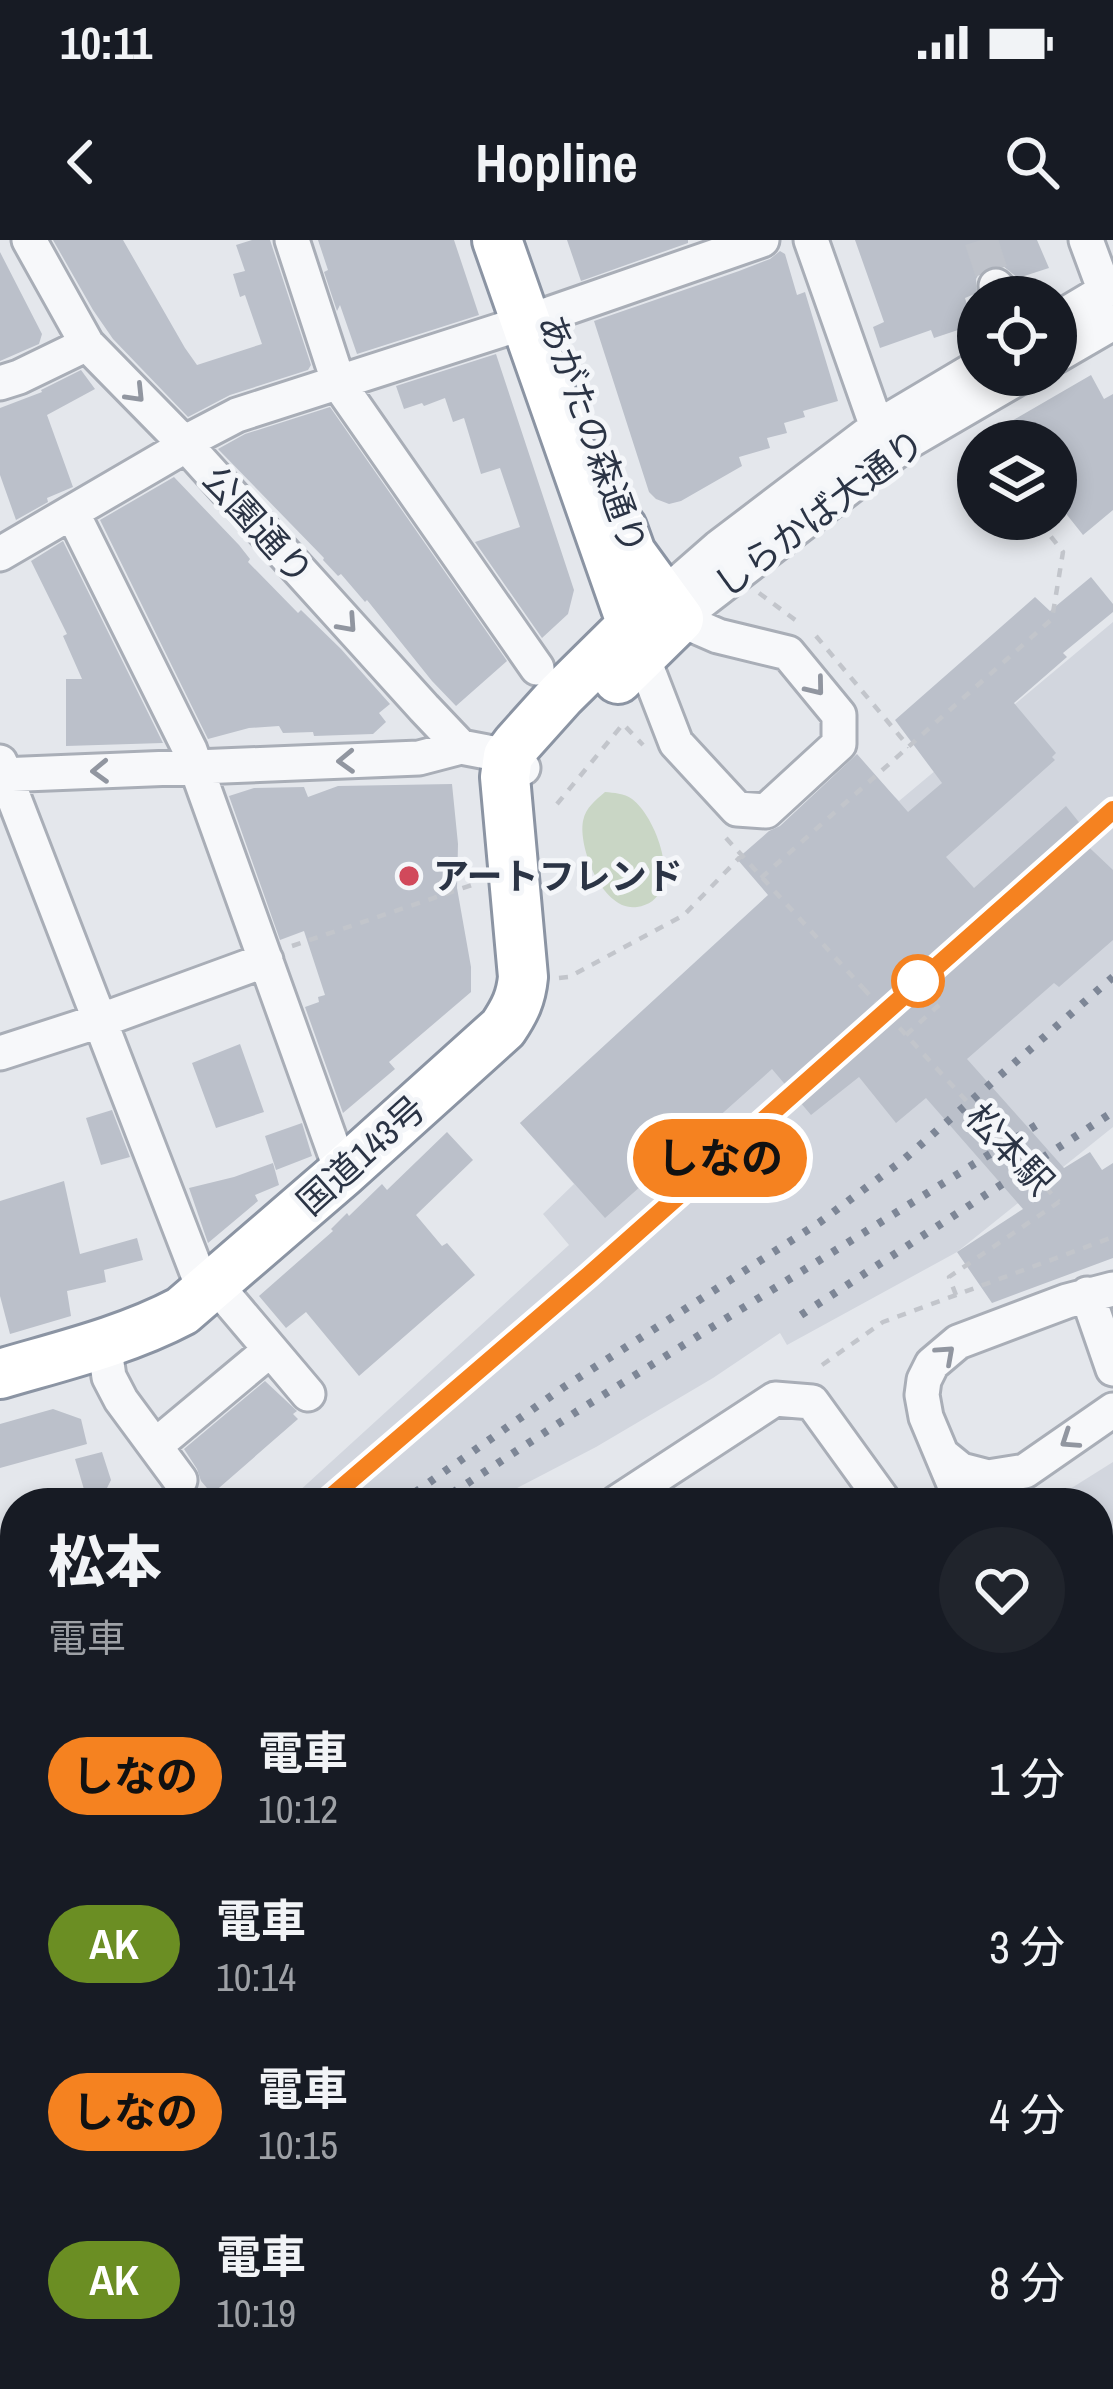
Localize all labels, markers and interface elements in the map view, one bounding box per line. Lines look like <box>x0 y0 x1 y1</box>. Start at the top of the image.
text: 10:11 <box>60 12 152 73</box>
text: Hopline <box>475 126 638 199</box>
icon: back <box>48 129 114 195</box>
icon: search <box>999 129 1065 195</box>
map controls <box>957 276 1077 540</box>
button: locate <box>957 276 1077 396</box>
street label: あがたの森通り <box>527 307 659 561</box>
one-way arrow <box>121 380 143 402</box>
street label: しらかば大通り <box>704 418 934 608</box>
button: layers <box>957 420 1077 540</box>
street label: 公園通り <box>192 455 324 595</box>
one-way arrow <box>334 611 355 632</box>
one-way arrow <box>802 674 823 696</box>
one-way arrow <box>336 748 355 774</box>
one-way arrow <box>90 758 109 784</box>
place label: アートフレンド <box>433 852 683 900</box>
marker: アートフレンド <box>396 863 422 889</box>
unlabelled marker <box>893 956 943 1006</box>
street label: 国道143号 <box>287 1085 435 1225</box>
street label: 松本駅 <box>956 1093 1064 1205</box>
line badge: しなの <box>651 1119 789 1197</box>
text: しなの <box>657 1130 783 1186</box>
one-way arrow <box>932 1347 953 1368</box>
one-way arrow <box>1060 1426 1082 1448</box>
text: 松本 <box>48 1523 162 1600</box>
button: heart <box>939 1527 1065 1653</box>
text: 電車 <box>48 1612 126 1664</box>
text: 電車 <box>258 1722 348 1783</box>
text: しなの <box>72 1748 198 1804</box>
text: 1 分 <box>989 1748 1065 1809</box>
text: 10:12 <box>258 1783 338 1835</box>
text: 電車 <box>216 1890 306 1951</box>
text: AK <box>89 1916 139 1972</box>
text: 3 分 <box>989 1916 1065 1977</box>
text: 10:14 <box>216 1951 296 2003</box>
text: 電車 <box>258 2058 348 2119</box>
text: しなの <box>72 2084 198 2140</box>
text: 4 分 <box>989 2084 1065 2145</box>
text: 10:15 <box>258 2119 338 2171</box>
text: 電車 <box>216 2226 306 2287</box>
text: AK <box>89 2252 139 2308</box>
text: 8 分 <box>989 2252 1065 2313</box>
text: 10:19 <box>216 2287 296 2339</box>

